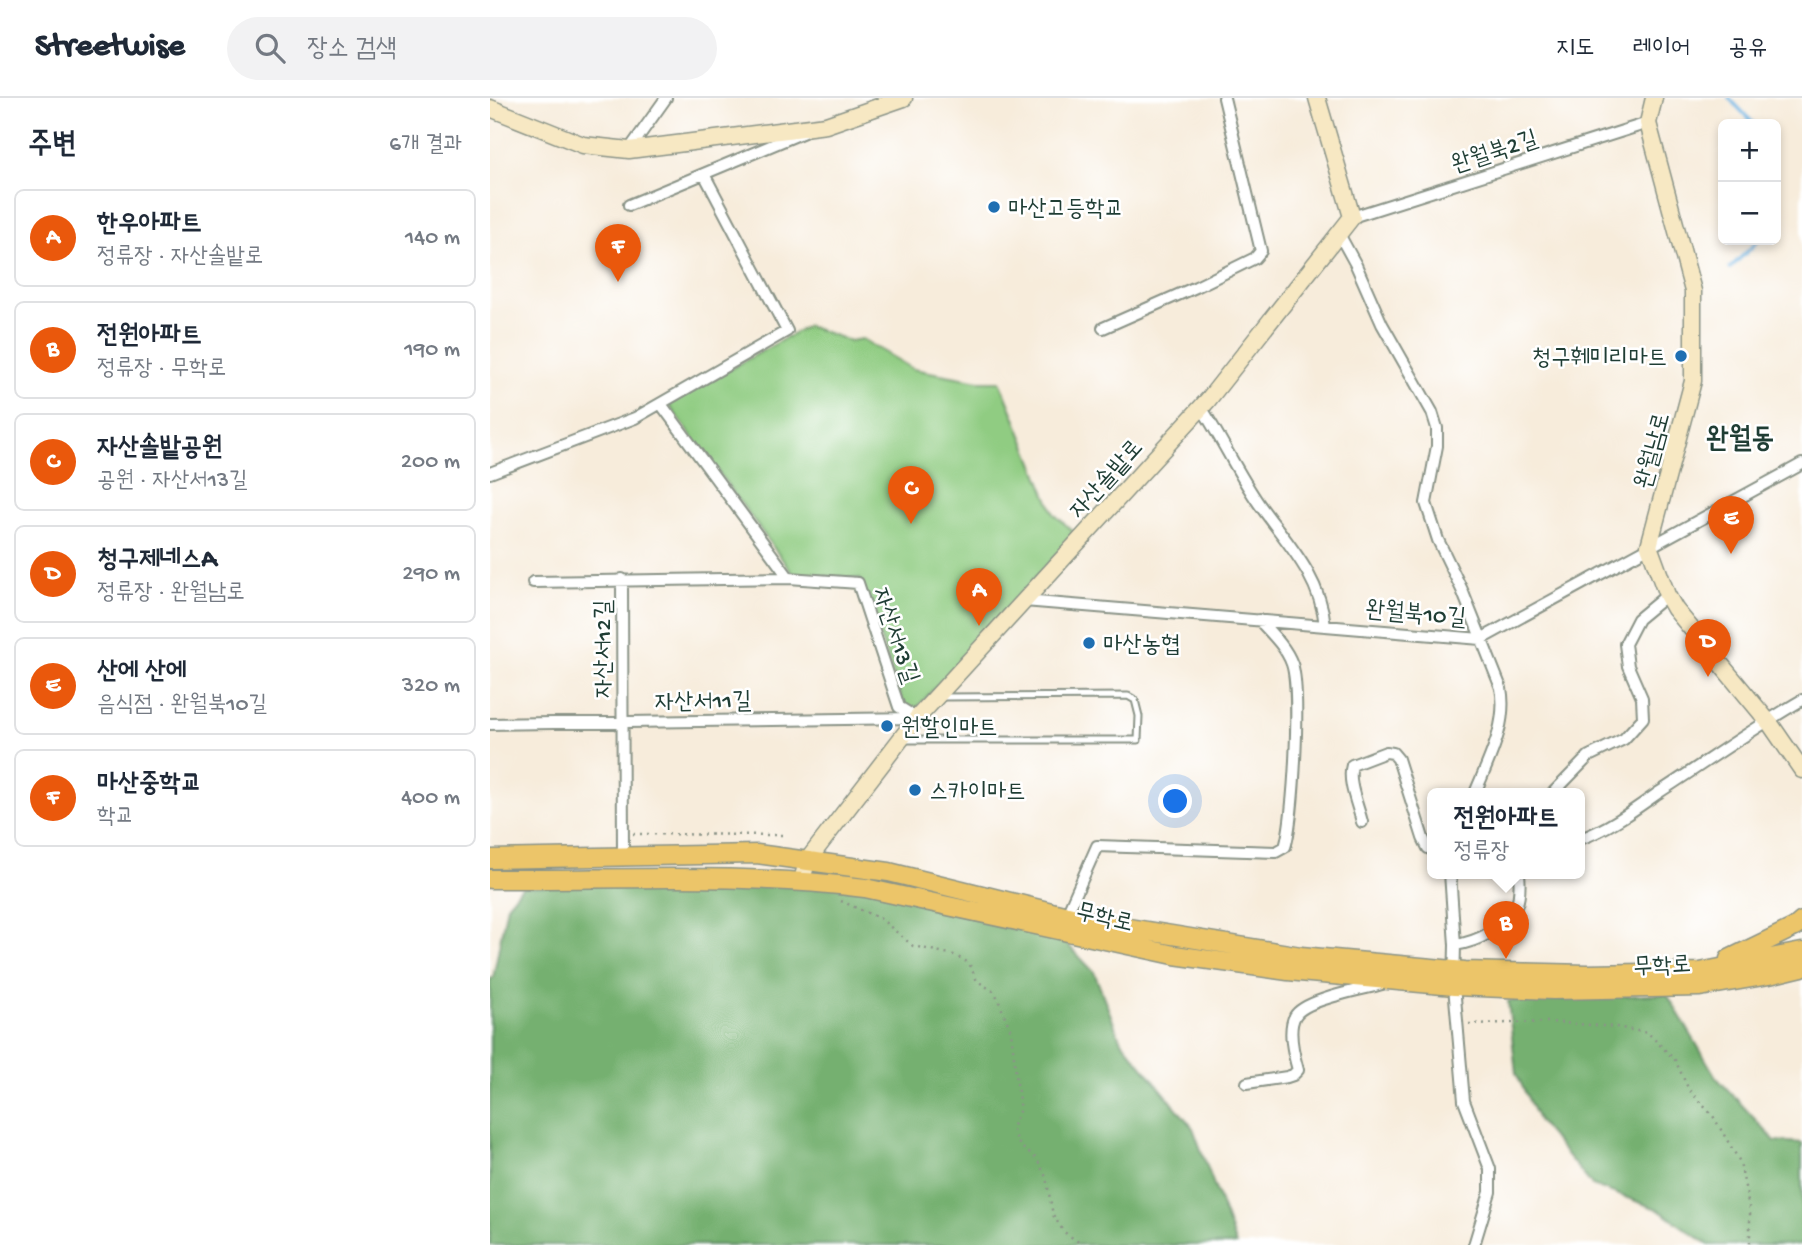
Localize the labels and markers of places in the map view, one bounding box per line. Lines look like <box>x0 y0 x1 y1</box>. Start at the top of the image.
place label: 마산고등학교 <box>1008 196 1124 225</box>
marker: 마산고등학교 <box>986 199 1002 215</box>
pin: F <box>595 224 641 282</box>
place label: 청구훼미리마트 <box>1532 345 1667 374</box>
marker: 청구훼미리마트 <box>1673 348 1689 364</box>
pin: C <box>888 466 934 524</box>
pin: E <box>1708 496 1754 554</box>
pin: A <box>956 568 1002 626</box>
pin: D <box>1685 619 1731 677</box>
place label: 마산농협 <box>1103 632 1180 661</box>
marker: 마산농협 <box>1081 635 1097 651</box>
place label: 원할인마트 <box>901 715 998 744</box>
marker: 원할인마트 <box>879 718 895 734</box>
place label: 스카이마트 <box>929 779 1026 808</box>
marker: 스카이마트 <box>907 782 923 798</box>
pin: B <box>1483 901 1529 959</box>

